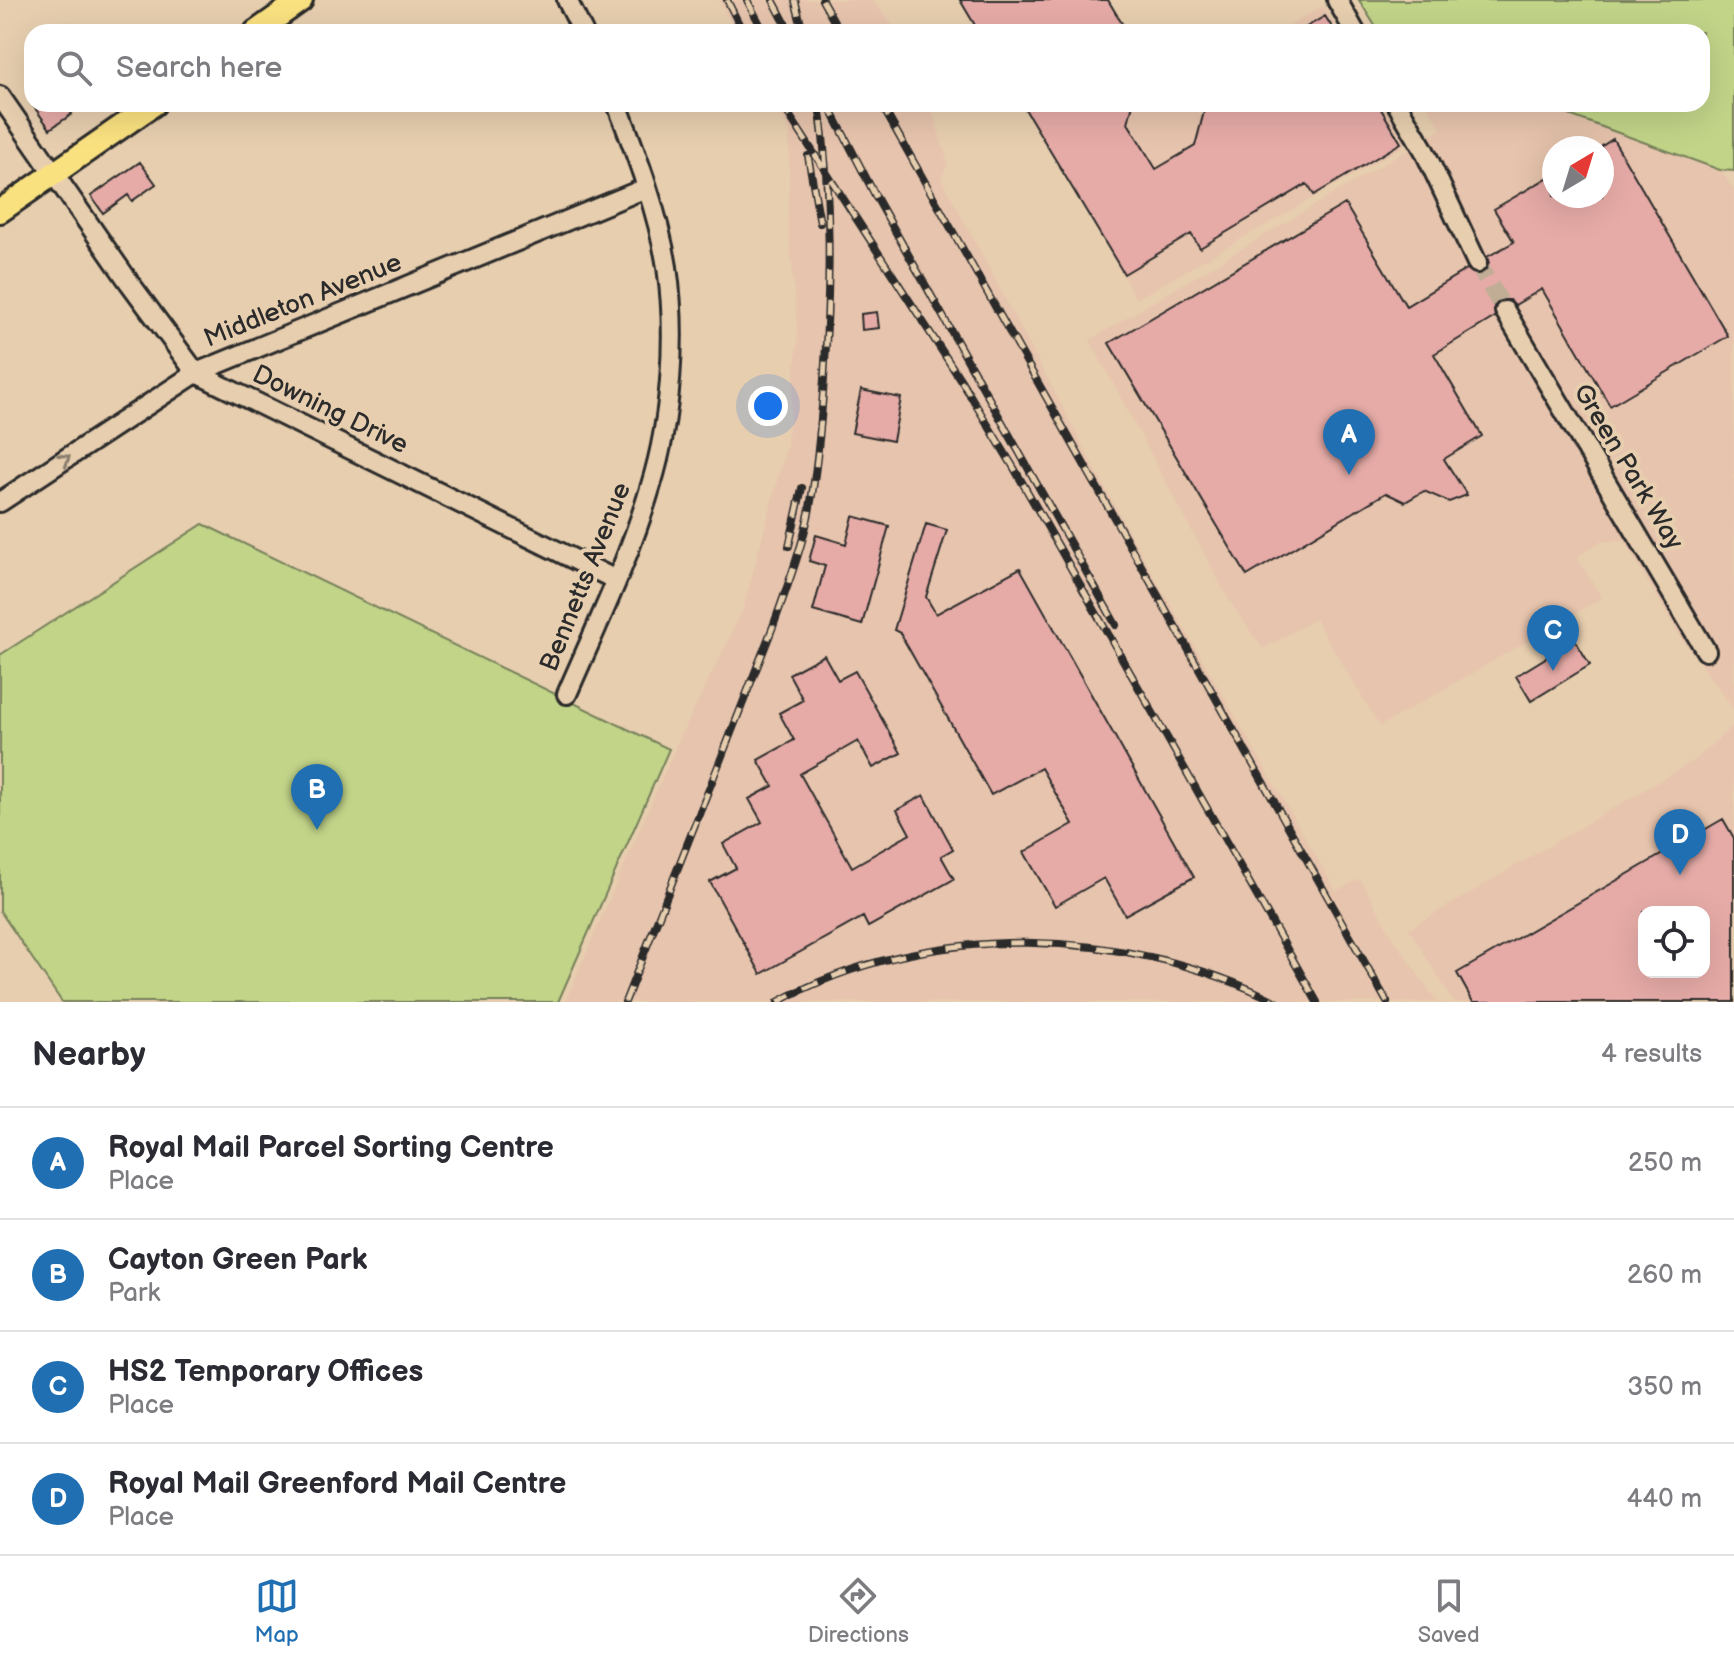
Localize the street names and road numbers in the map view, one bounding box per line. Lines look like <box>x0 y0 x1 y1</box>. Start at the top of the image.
street label: Middleton Avenue <box>200 247 406 355</box>
street label: Downing Drive <box>247 359 413 461</box>
street label: Green Park Way <box>1566 379 1690 556</box>
street label: Bennetts Avenue <box>534 478 638 676</box>

